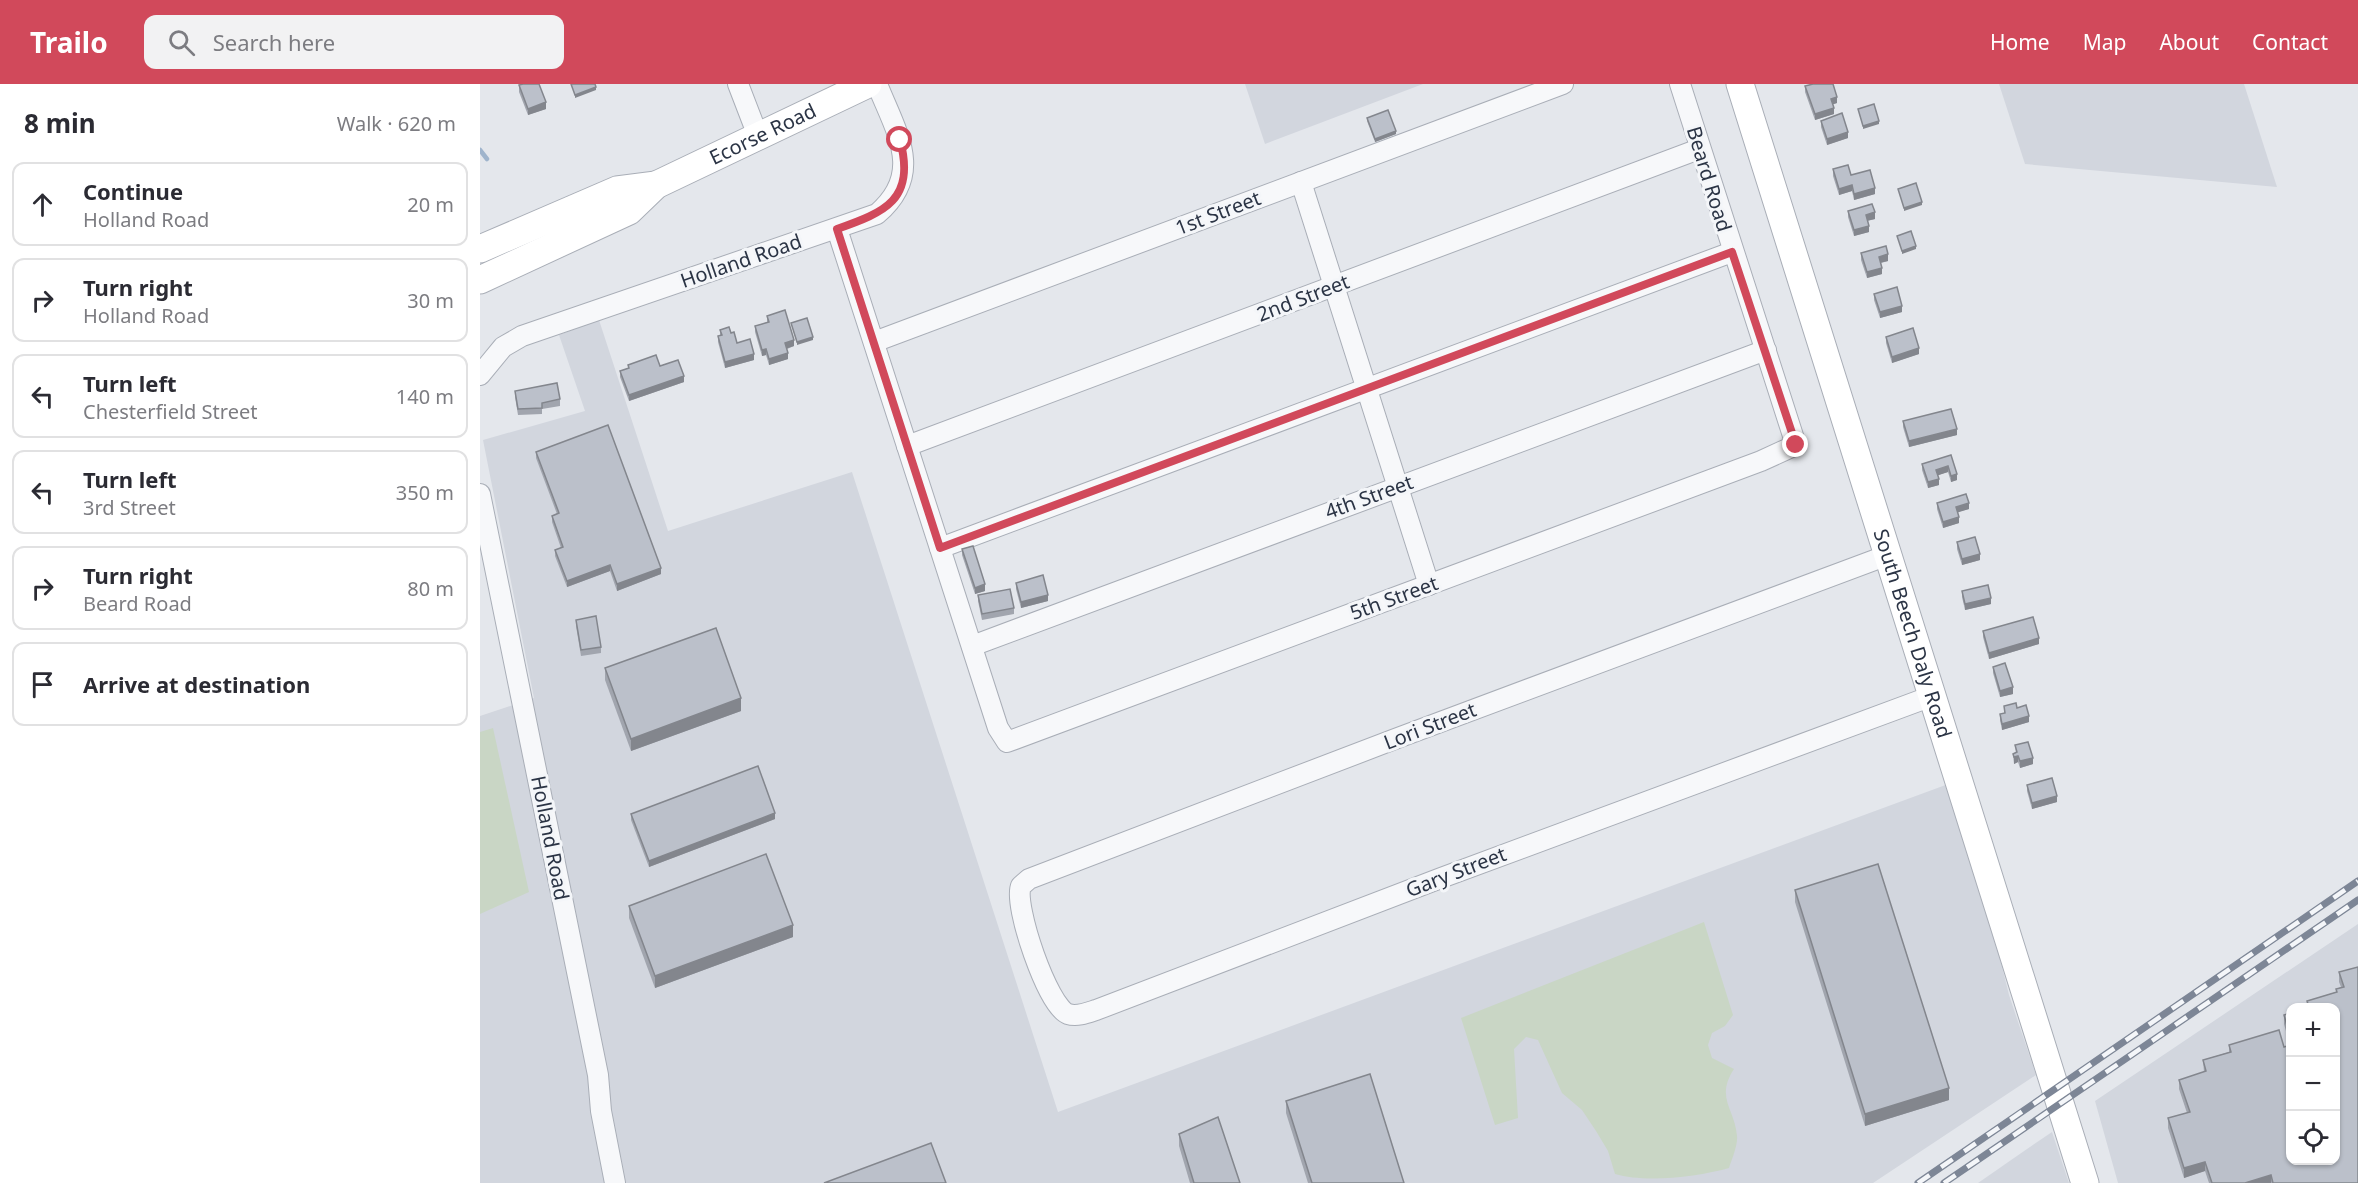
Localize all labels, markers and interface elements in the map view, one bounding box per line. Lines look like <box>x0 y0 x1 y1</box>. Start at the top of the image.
search box <box>144 15 564 69</box>
text: Trailo <box>30 23 108 61</box>
icon: search <box>165 26 198 59</box>
text: Search here <box>213 27 335 57</box>
text: Home <box>1990 28 2050 56</box>
text: Map <box>2083 28 2126 56</box>
text: About <box>2159 28 2219 56</box>
text: Contact <box>2252 28 2328 56</box>
street label: Ecorse Road <box>705 97 820 171</box>
text: 8 min <box>24 105 96 141</box>
text: Walk · 620 m <box>337 110 456 137</box>
street label: Beard Road <box>1681 123 1738 235</box>
route start <box>886 126 912 152</box>
text: Continue <box>83 176 183 206</box>
street label: 1st Street <box>1171 184 1264 241</box>
icon: ahead <box>26 188 59 221</box>
text: 20 m <box>407 191 454 218</box>
text: Holland Road <box>83 206 209 233</box>
street label: Holland Road <box>677 227 805 294</box>
street label: 2nd Street <box>1253 268 1353 328</box>
text: Turn right <box>83 272 193 302</box>
icon: right <box>26 284 59 317</box>
text: 30 m <box>407 287 454 314</box>
text: Holland Road <box>83 302 209 329</box>
text: Turn left <box>83 368 177 398</box>
icon: left <box>26 380 59 413</box>
text: 140 m <box>396 383 454 410</box>
text: Chesterfield Street <box>83 398 257 425</box>
route end <box>1782 431 1808 457</box>
text: Turn left <box>83 464 177 494</box>
street label: 4th Street <box>1321 468 1417 525</box>
icon: left <box>26 476 59 509</box>
text: 350 m <box>396 479 454 506</box>
text: 3rd Street <box>83 494 176 521</box>
street label: South Beech Daly Road <box>1868 526 1958 741</box>
text: Turn right <box>83 560 193 590</box>
street label: 5th Street <box>1346 569 1442 626</box>
icon: right <box>26 572 59 605</box>
text: 80 m <box>407 575 454 602</box>
text: Beard Road <box>83 590 192 617</box>
icon: arrive <box>26 668 59 701</box>
text: Arrive at destination <box>83 669 310 699</box>
street label: Lori Street <box>1380 696 1480 756</box>
street label: Holland Road <box>525 773 576 903</box>
street label: Gary Street <box>1402 840 1510 903</box>
map controls <box>2286 1003 2340 1165</box>
button: + <box>2286 1003 2340 1057</box>
button: − <box>2286 1057 2340 1111</box>
button: locate <box>2286 1111 2340 1165</box>

